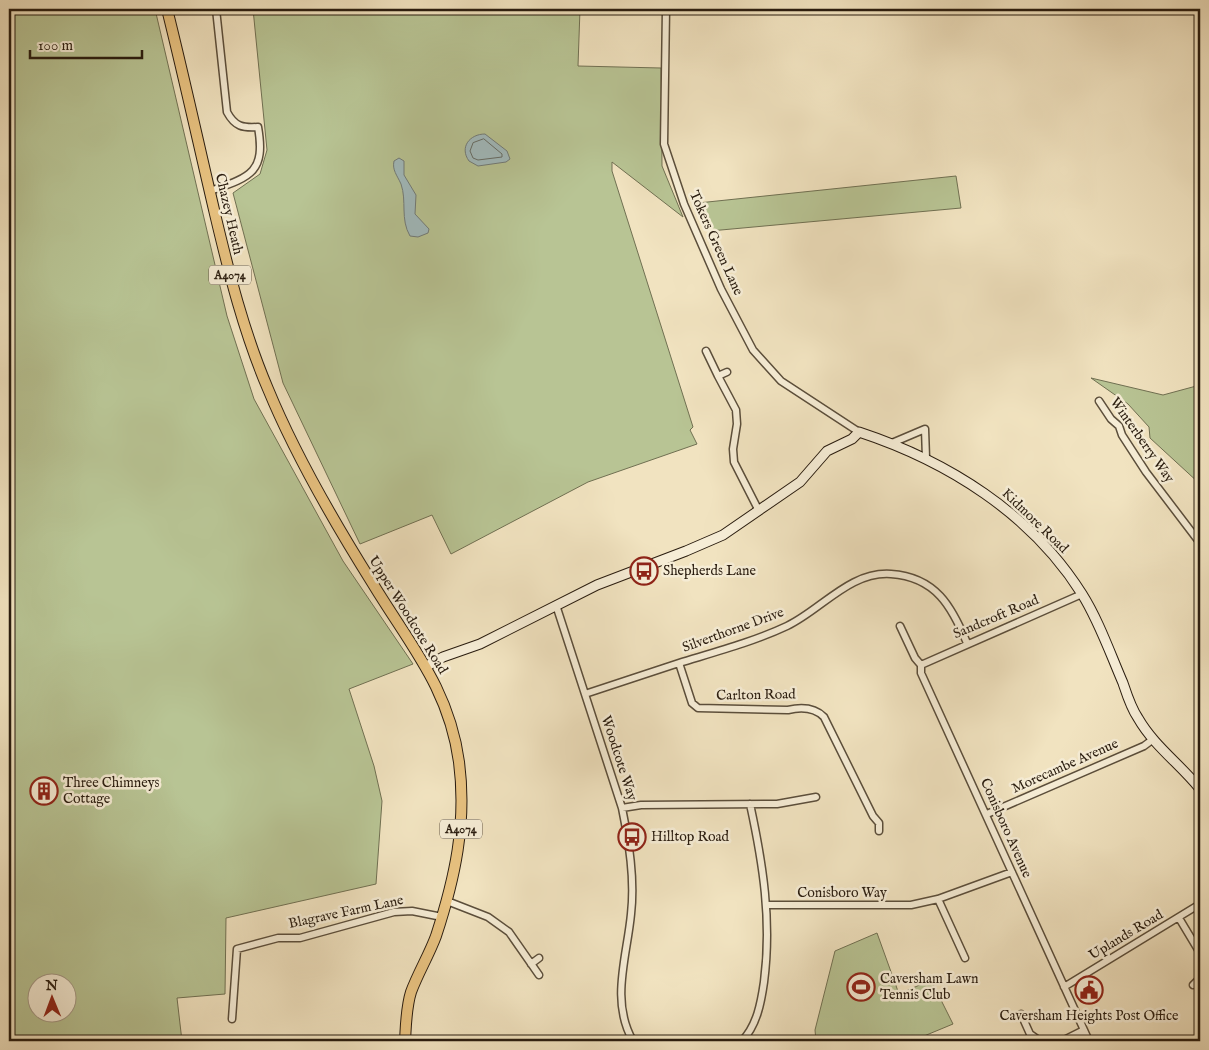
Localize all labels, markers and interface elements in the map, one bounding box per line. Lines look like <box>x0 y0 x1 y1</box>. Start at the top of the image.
scale bar <box>30 28 142 60</box>
text: 100 m <box>38 36 74 55</box>
street label: Chazey Heath <box>211 172 247 257</box>
street label: Tokers Green Lane <box>685 188 747 299</box>
road number: A4074 <box>209 266 251 284</box>
street label: Winterberry Way <box>1106 394 1178 486</box>
street label: Kidmore Road <box>998 485 1072 558</box>
street label: Upper Woodcote Road <box>364 553 452 678</box>
bus stop icon: Shepherds Lane <box>629 556 659 586</box>
place label: Shepherds Lane <box>663 562 756 580</box>
street label: Sandcroft Road <box>950 591 1042 643</box>
street label: Silverthorne Drive <box>680 603 787 657</box>
street label: Carlton Road <box>716 685 796 705</box>
street label: Woodcote Way <box>597 713 641 803</box>
street label: Morecambe Avenue <box>1009 734 1122 798</box>
place label: Three Chimneys Cottage <box>63 774 160 808</box>
street label: Conisboro Avenue <box>976 775 1036 881</box>
building icon: Three Chimneys Cottage <box>29 776 59 806</box>
road number: A4074 <box>440 820 482 839</box>
bus stop icon: Hilltop Road <box>617 822 647 852</box>
place label: Hilltop Road <box>651 828 730 846</box>
street label: Conisboro Way <box>797 884 887 902</box>
street label: Blagrave Farm Lane <box>287 891 406 933</box>
street label: Uplands Road <box>1086 906 1167 964</box>
place label: Caversham Lawn Tennis Club <box>880 970 979 1004</box>
north arrow <box>28 972 78 1022</box>
sports icon: Caversham Lawn Tennis Club <box>846 972 876 1002</box>
public building icon: Caversham Heights Post Office <box>1074 975 1104 1005</box>
text: N <box>45 977 58 995</box>
place label: Caversham Heights Post Office <box>1000 1007 1179 1025</box>

